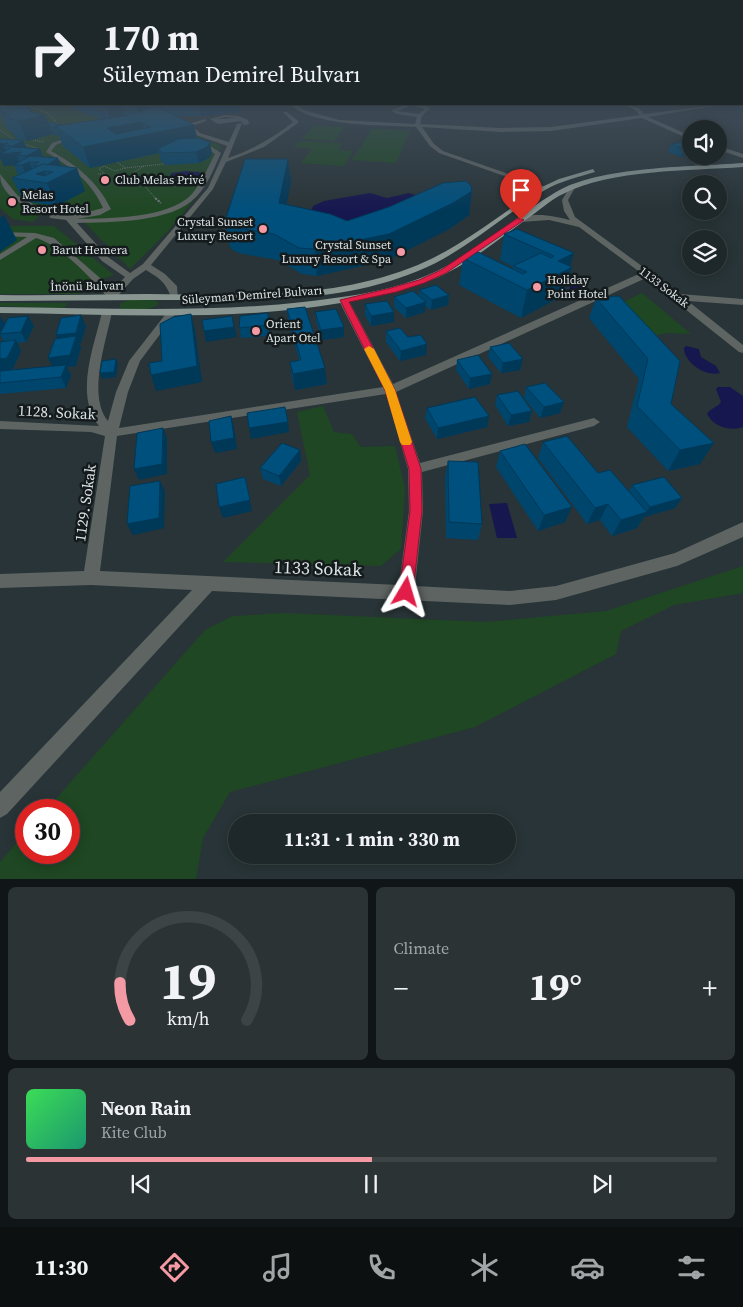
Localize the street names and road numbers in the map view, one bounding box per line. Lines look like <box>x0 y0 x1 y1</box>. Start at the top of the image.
street label: 1133 Sokak <box>636 263 693 311</box>
street label: İnönü Bulvarı <box>50 277 124 295</box>
street label: Süleyman Demirel Bulvarı <box>181 282 323 308</box>
street label: 1128. Sokak <box>18 399 97 425</box>
street label: 1129. Sokak <box>69 462 101 543</box>
street label: 1133 Sokak <box>274 554 363 582</box>

